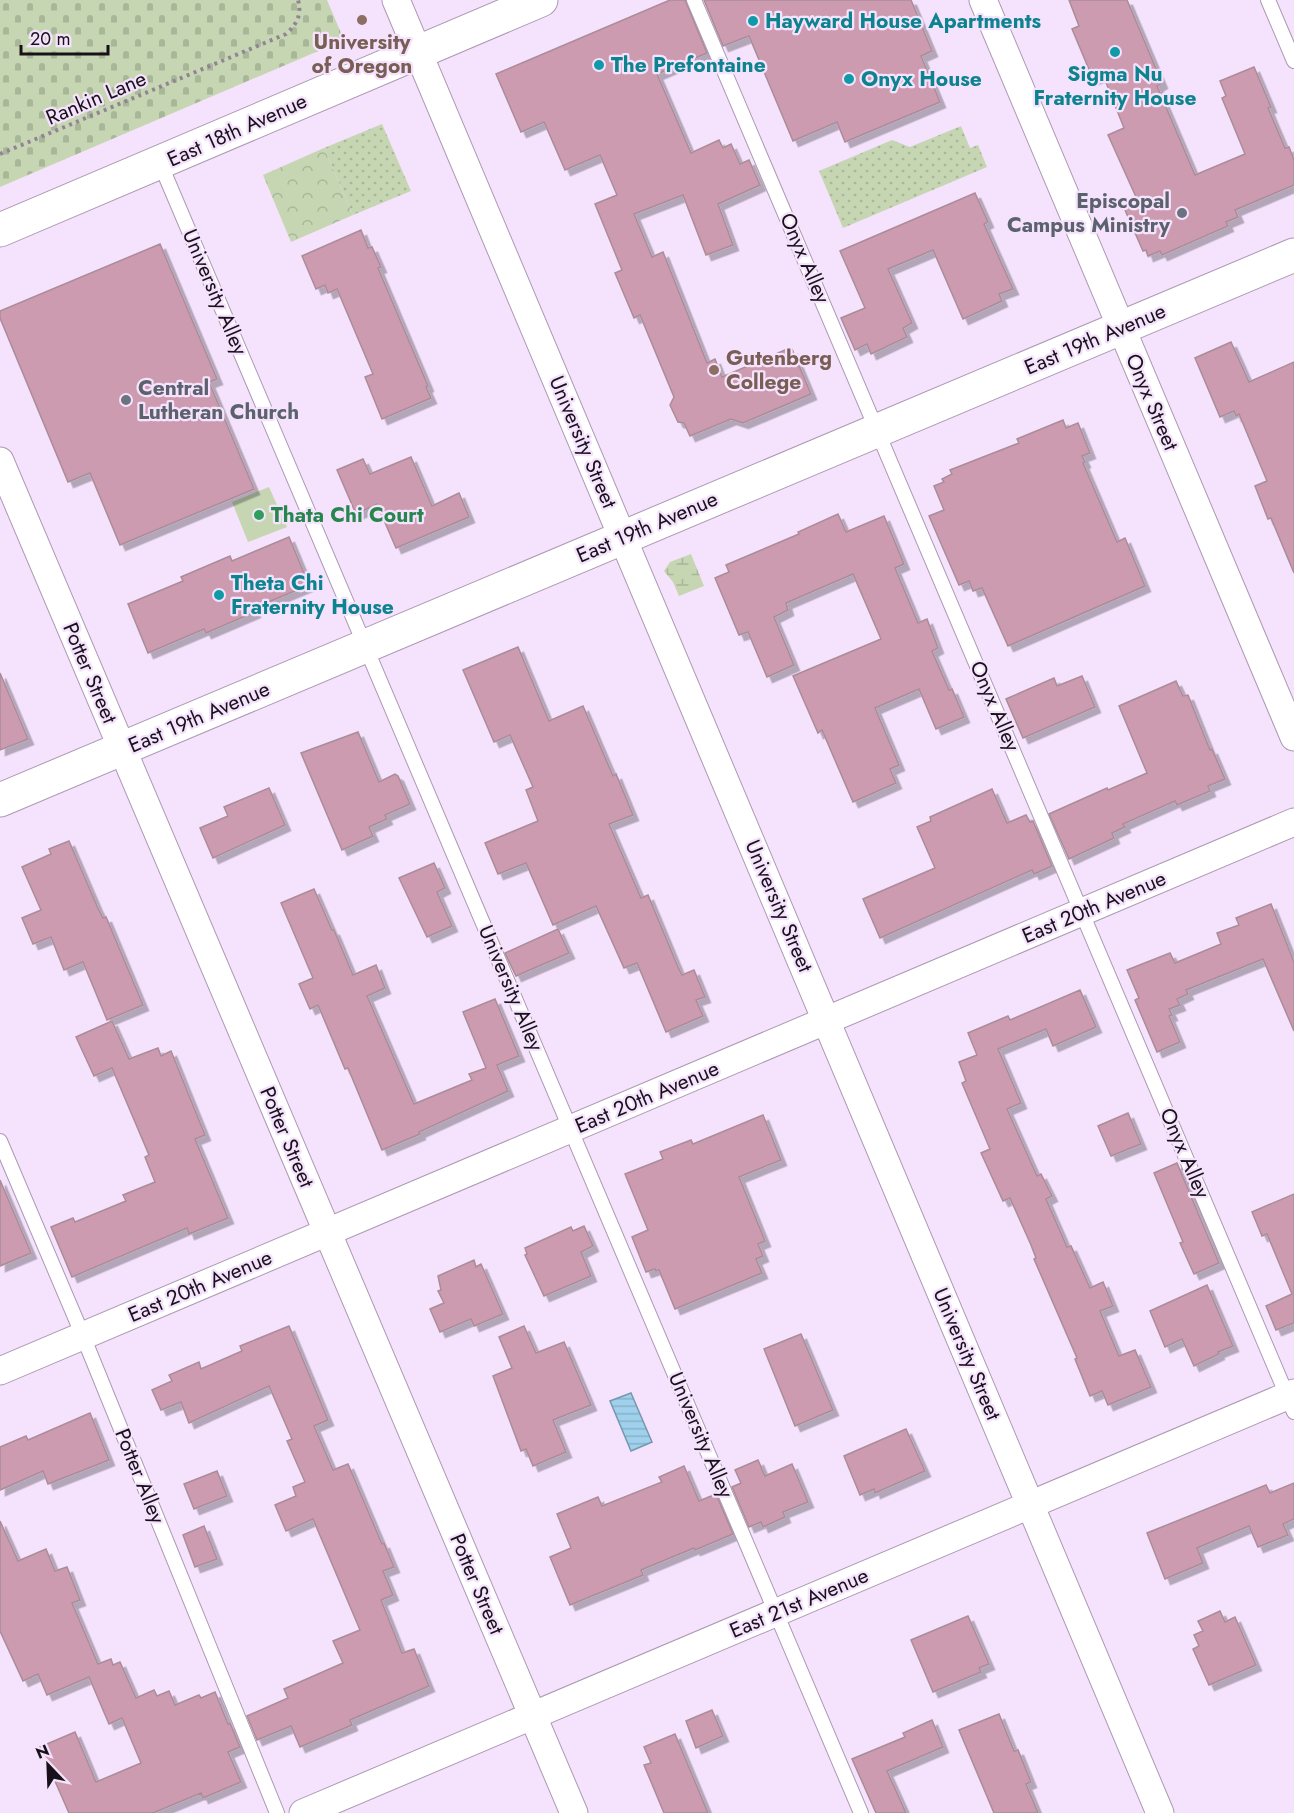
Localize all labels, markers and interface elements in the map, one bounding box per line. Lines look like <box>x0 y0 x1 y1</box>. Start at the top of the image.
place label: Hayward House Apartments <box>765 6 1041 36</box>
marker: University of Oregon <box>355 13 369 27</box>
marker: Hayward House Apartments <box>746 14 760 28</box>
scale bar <box>21 18 108 56</box>
text: 20 m <box>30 26 70 52</box>
place label: University of Oregon <box>312 27 412 81</box>
marker: Sigma Nu Fraternity House <box>1108 45 1122 59</box>
place label: The Prefontaine <box>611 50 766 80</box>
marker: The Prefontaine <box>592 58 606 72</box>
place label: Sigma Nu Fraternity House <box>1034 59 1196 113</box>
street label: Rankin Lane <box>41 63 151 133</box>
place label: Onyx House <box>861 64 982 94</box>
marker: Onyx House <box>842 72 856 86</box>
street label: East 18th Avenue <box>162 86 312 174</box>
place label: Episcopal Campus Ministry <box>1007 186 1171 240</box>
marker: Episcopal Campus Ministry <box>1175 206 1189 220</box>
street label: Onyx Alley <box>772 208 838 309</box>
street label: University Alley <box>175 224 255 360</box>
street label: East 19th Avenue <box>1020 296 1170 382</box>
place label: Gutenberg College <box>726 343 832 397</box>
street label: Onyx Street <box>1118 349 1186 455</box>
marker: Gutenberg College <box>707 363 721 377</box>
street label: University Street <box>542 371 624 513</box>
place label: Central Lutheran Church <box>138 373 299 427</box>
marker: Central Lutheran Church <box>119 393 133 407</box>
street label: East 19th Avenue <box>572 484 722 570</box>
place label: Thata Chi Court <box>271 500 424 530</box>
marker: Thata Chi Court <box>252 508 266 522</box>
place label: Theta Chi Fraternity House <box>231 568 394 622</box>
marker: Theta Chi Fraternity House <box>212 588 226 602</box>
street label: Potter Street <box>55 618 125 728</box>
street label: Onyx Alley <box>962 656 1028 757</box>
street label: East 19th Avenue <box>124 674 274 760</box>
street label: University Street <box>738 835 820 977</box>
street label: East 20th Avenue <box>1017 863 1171 951</box>
street label: University Alley <box>471 920 551 1056</box>
street label: East 20th Avenue <box>570 1053 724 1141</box>
street label: Potter Street <box>252 1082 322 1192</box>
street label: Onyx Alley <box>1152 1103 1218 1204</box>
street label: East 20th Avenue <box>123 1242 277 1330</box>
street label: University Street <box>926 1283 1008 1425</box>
street label: University Alley <box>661 1367 741 1503</box>
street label: Potter Alley <box>107 1424 173 1529</box>
street label: Potter Street <box>442 1529 512 1639</box>
street label: East 21st Avenue <box>725 1560 873 1646</box>
north arrow <box>18 1735 78 1795</box>
text: N <box>32 1739 53 1765</box>

